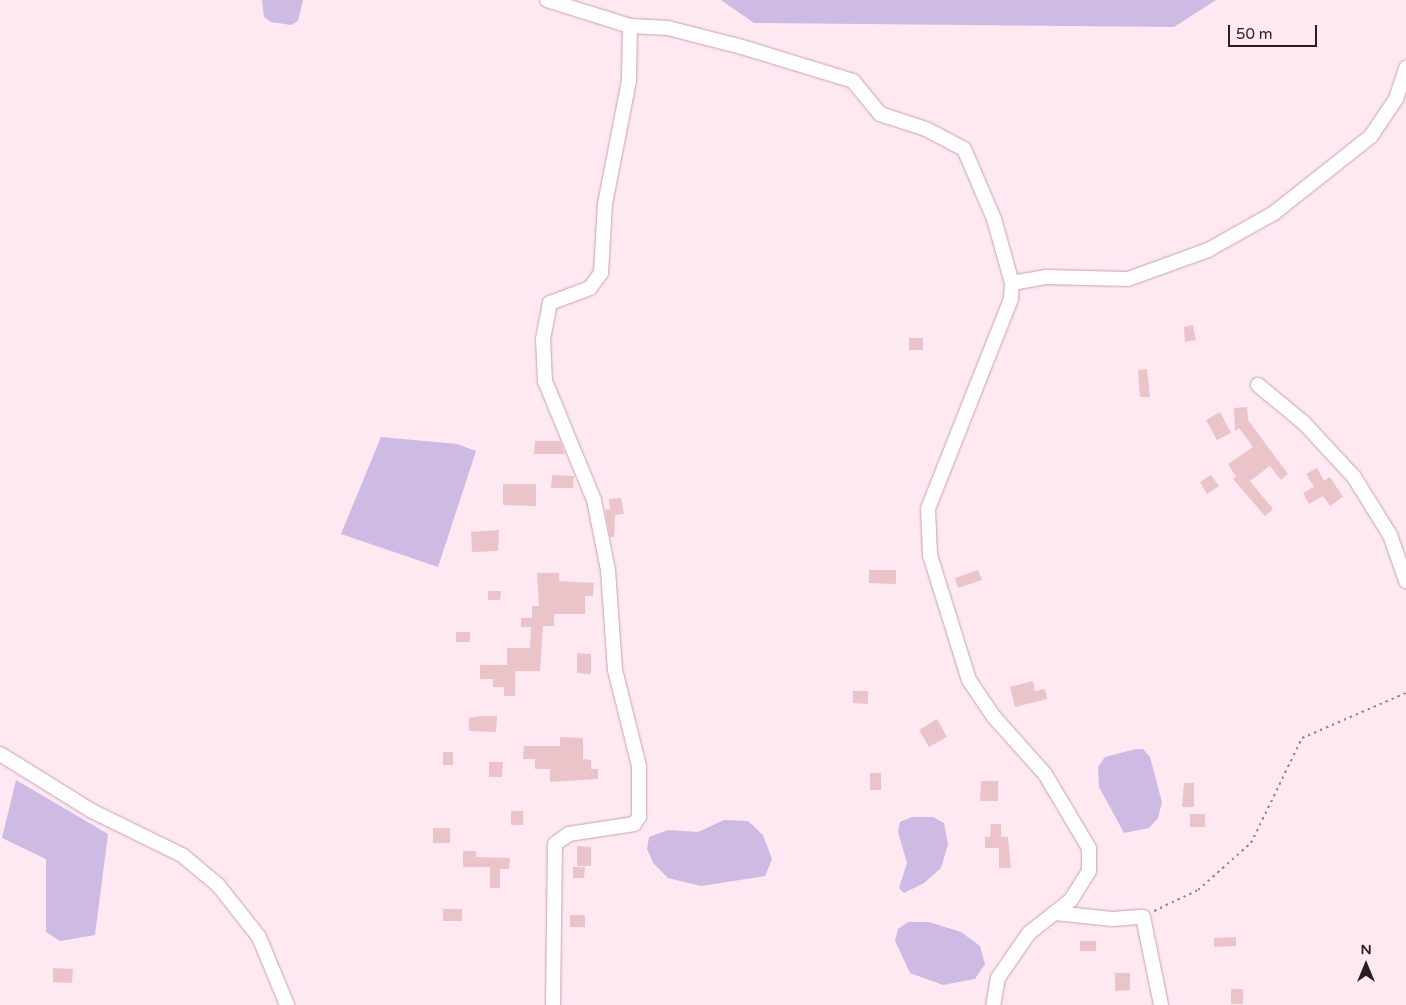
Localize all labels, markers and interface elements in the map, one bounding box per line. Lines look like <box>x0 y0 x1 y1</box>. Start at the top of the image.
scale bar <box>1231 15 1320 47</box>
text: 50 m <box>1236 25 1273 43</box>
north arrow <box>1341 940 1391 990</box>
text: N <box>1360 941 1372 958</box>

